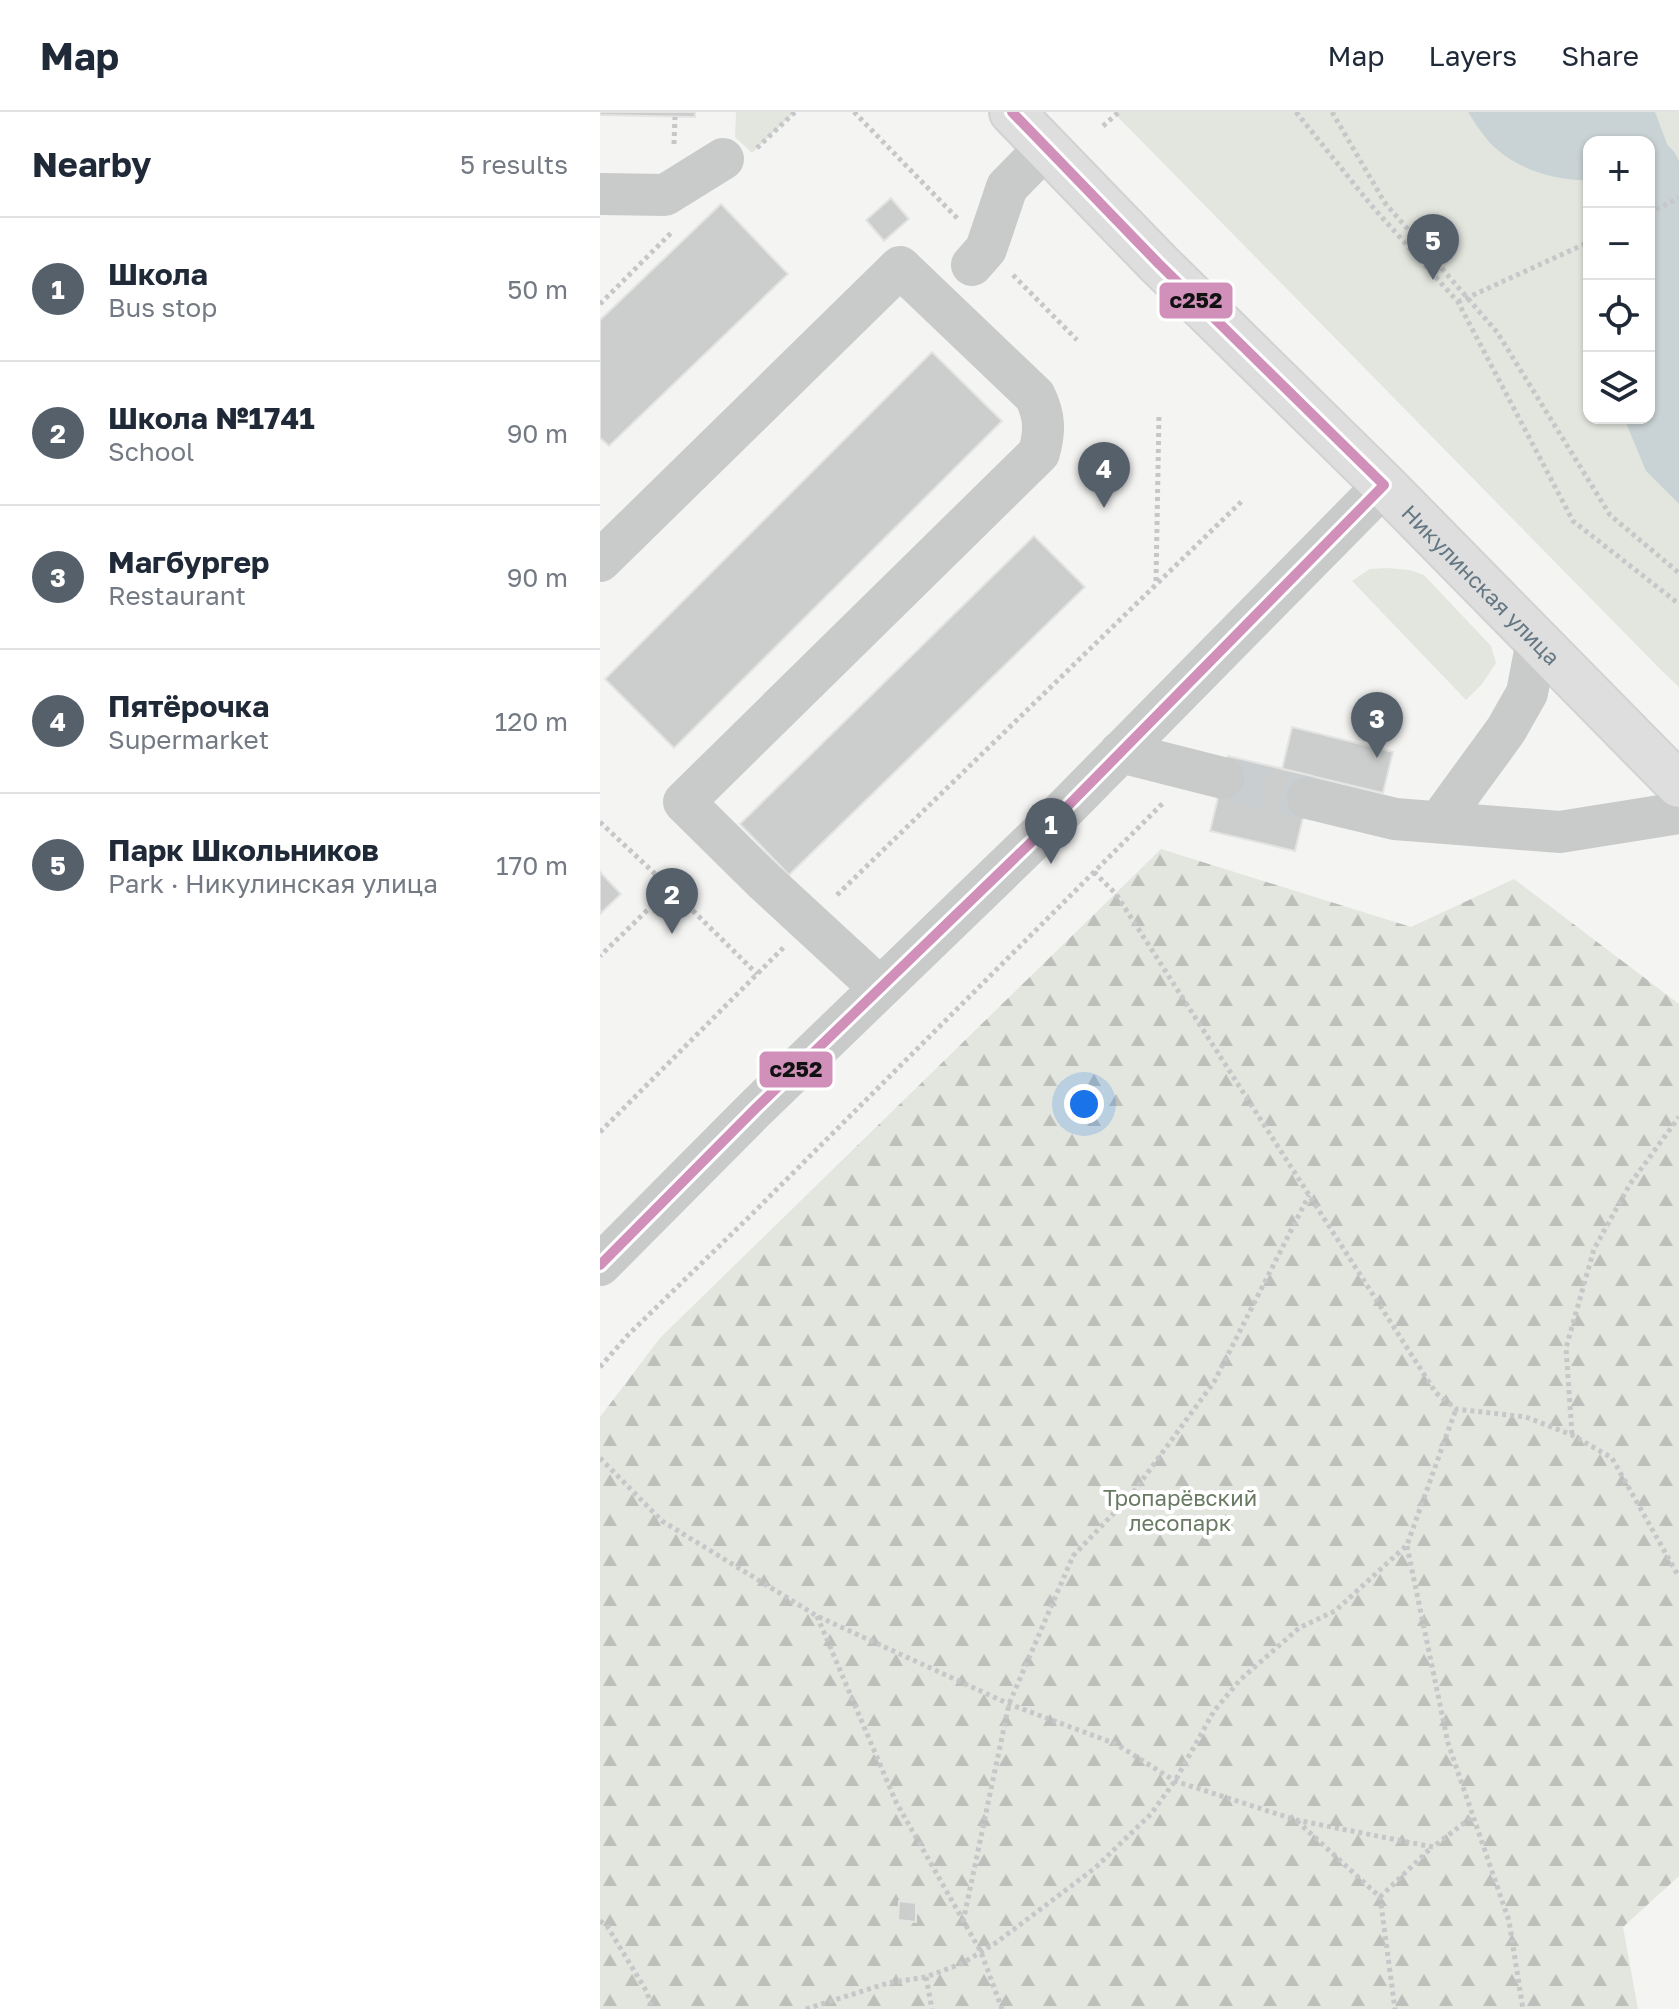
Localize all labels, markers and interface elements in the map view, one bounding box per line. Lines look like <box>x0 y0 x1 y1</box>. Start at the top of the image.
text: Map <box>40 33 119 78</box>
text: Map <box>1327 39 1385 72</box>
text: Layers <box>1429 39 1517 72</box>
text: Share <box>1561 39 1639 72</box>
map controls <box>1583 136 1655 424</box>
button: + <box>1583 136 1655 208</box>
text: Nearby <box>32 144 152 184</box>
text: 5 results <box>460 149 568 180</box>
button: − <box>1583 208 1655 280</box>
pin: 5 <box>1407 214 1459 280</box>
text: Школа <box>108 256 208 292</box>
text: 1 <box>51 274 65 305</box>
text: 50 m <box>507 274 568 305</box>
button: locate <box>1583 280 1655 352</box>
line badge: с252 <box>1158 281 1234 320</box>
text: с252 <box>1170 286 1222 313</box>
text: Bus stop <box>108 292 217 323</box>
button: layers <box>1583 352 1655 424</box>
text: Школа №1741 <box>108 400 315 436</box>
text: 2 <box>50 418 66 449</box>
text: 90 m <box>507 418 568 449</box>
text: School <box>108 436 194 467</box>
pin: 4 <box>1078 442 1130 508</box>
street label: Никулинская улица <box>1397 498 1566 670</box>
text: Магбургер <box>108 544 270 580</box>
text: 3 <box>50 562 66 593</box>
text: 90 m <box>507 562 568 593</box>
text: Restaurant <box>108 580 246 611</box>
text: Пятёрочка <box>108 688 269 724</box>
pin: 3 <box>1351 692 1403 758</box>
text: 4 <box>50 706 66 737</box>
text: 120 m <box>495 706 568 737</box>
text: Supermarket <box>108 724 269 755</box>
pin: 1 <box>1025 798 1077 864</box>
text: Парк Школьников <box>108 832 379 868</box>
text: 5 <box>50 850 66 881</box>
text: 170 m <box>496 850 568 881</box>
text: Park · Никулинская улица <box>108 868 438 899</box>
pin: 2 <box>646 868 698 934</box>
line badge: с252 <box>758 1050 834 1089</box>
text: с252 <box>770 1055 822 1082</box>
your location <box>1064 1084 1104 1124</box>
park label: Тропарёвский лесопарк <box>1103 1484 1257 1536</box>

